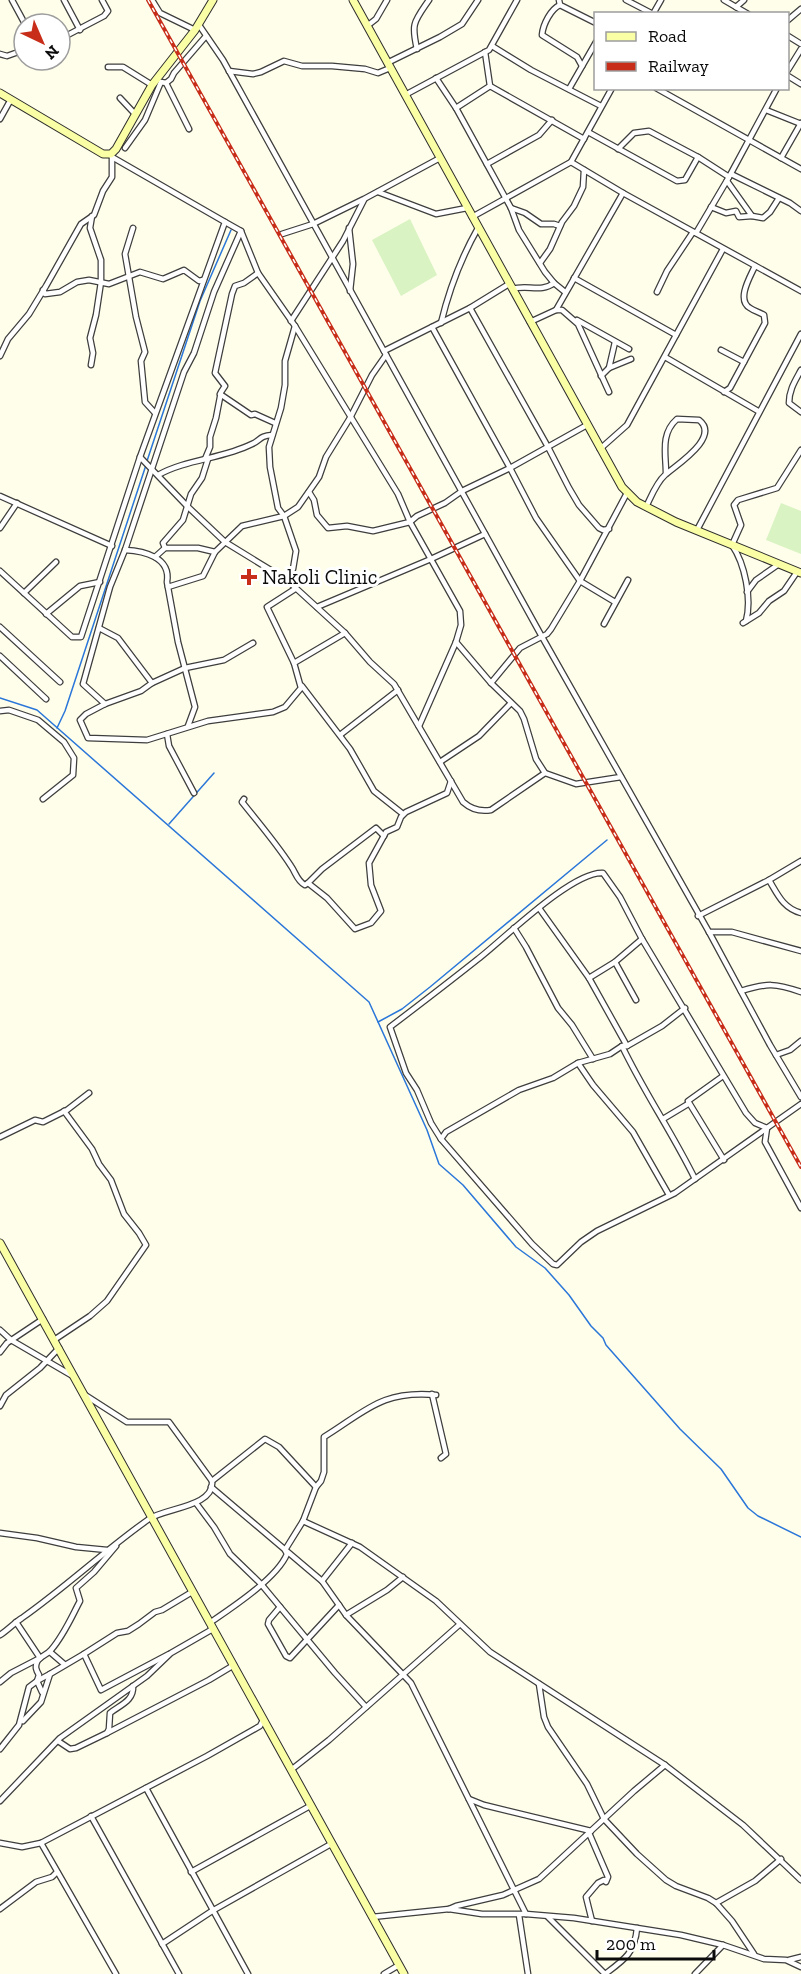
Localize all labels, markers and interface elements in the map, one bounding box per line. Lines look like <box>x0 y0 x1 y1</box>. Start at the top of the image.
north arrow <box>12 12 72 72</box>
legend <box>594 12 789 90</box>
text: Road <box>648 25 687 47</box>
text: N <box>41 41 63 63</box>
text: Railway <box>648 55 710 77</box>
place label: Nakoli Clinic <box>262 564 377 589</box>
marker: Nakoli Clinic <box>240 568 258 586</box>
scale bar <box>597 1923 714 1961</box>
text: 200 m <box>606 1933 656 1955</box>

